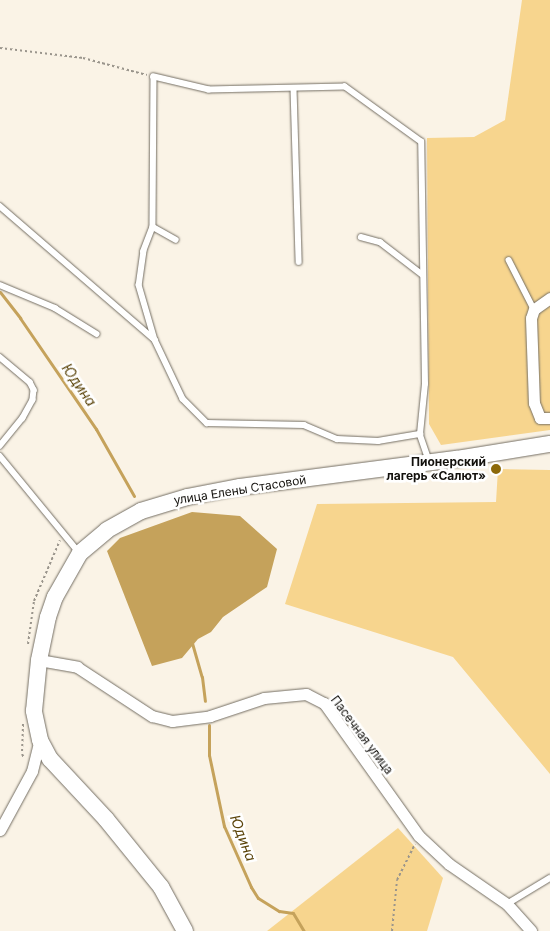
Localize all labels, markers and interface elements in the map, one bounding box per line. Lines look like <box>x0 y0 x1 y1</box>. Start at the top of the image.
water label: Юдина <box>58 360 100 410</box>
place label: Пионерский лагерь «Салют» <box>387 455 486 483</box>
marker: Пионерский лагерь «Салют» <box>490 463 502 475</box>
street label: улица Елены Стасовой <box>173 472 307 508</box>
street label: Пасечная улица <box>328 693 396 777</box>
water label: Юдина <box>227 812 259 864</box>

